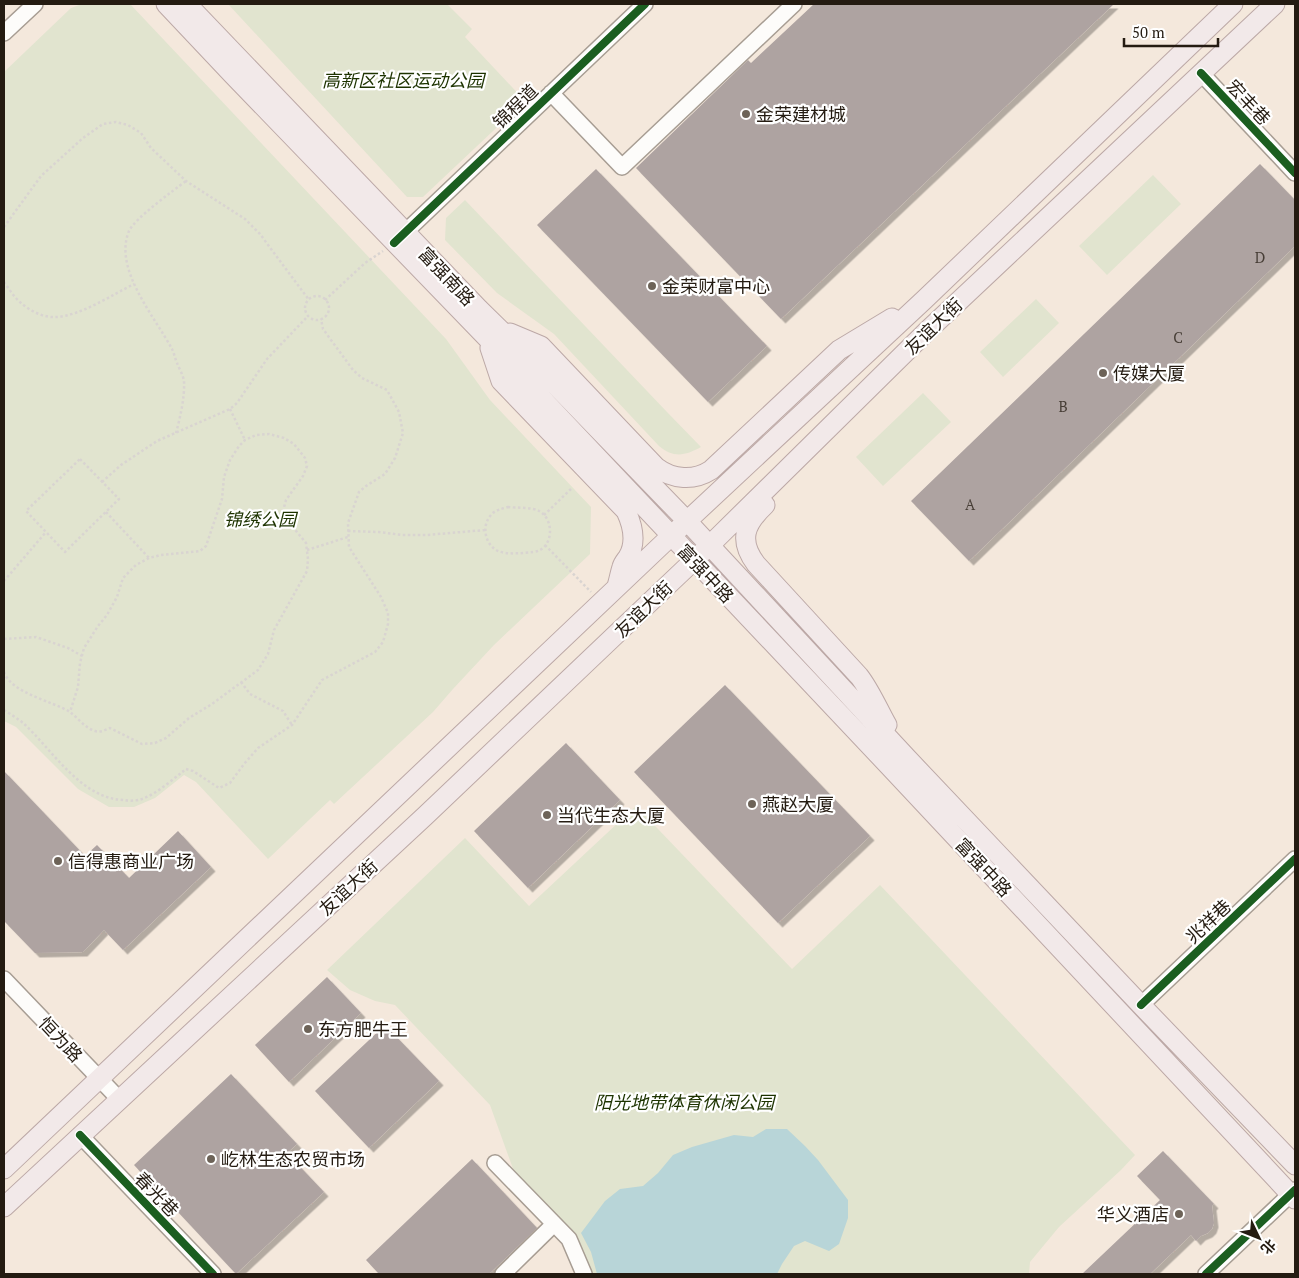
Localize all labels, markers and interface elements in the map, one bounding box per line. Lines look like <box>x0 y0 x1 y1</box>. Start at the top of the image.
scale bar <box>1124 15 1218 47</box>
text: 50 m <box>1132 22 1165 42</box>
park label: 高新区社区运动公园 <box>322 68 487 92</box>
street label: 宏丰巷 <box>1222 74 1276 130</box>
street label: 锦程道 <box>487 79 543 133</box>
place label: 金荣建材城 <box>756 102 846 126</box>
marker: 金荣建材城 <box>740 108 752 120</box>
street label: 富强南路 <box>414 241 480 311</box>
house number: D <box>1255 247 1265 267</box>
place label: 金荣财富中心 <box>662 274 770 298</box>
marker: 金荣财富中心 <box>646 280 658 292</box>
street label: 友谊大街 <box>899 292 967 360</box>
house number: C <box>1173 327 1183 347</box>
place label: 传媒大厦 <box>1113 361 1185 385</box>
marker: 传媒大厦 <box>1097 367 1109 379</box>
house number: B <box>1058 396 1068 416</box>
house number: A <box>965 494 976 514</box>
park label: 锦绣公园 <box>224 507 299 531</box>
street label: 富强中路 <box>673 538 739 608</box>
street label: 友谊大街 <box>609 575 677 643</box>
place label: 燕赵大厦 <box>762 792 834 816</box>
marker: 燕赵大厦 <box>746 798 758 810</box>
place label: 当代生态大厦 <box>557 803 665 827</box>
marker: 当代生态大厦 <box>541 809 553 821</box>
street label: 富强中路 <box>951 832 1017 902</box>
place label: 信得惠商业广场 <box>68 849 194 873</box>
street label: 友谊大街 <box>313 854 383 920</box>
marker: 信得惠商业广场 <box>52 855 64 867</box>
street label: 兆祥巷 <box>1180 894 1236 948</box>
street label: 恒为路 <box>34 1011 88 1067</box>
place label: 东方肥牛王 <box>318 1017 408 1041</box>
marker: 东方肥牛王 <box>302 1023 314 1035</box>
park label: 阳光地带体育休闲公园 <box>594 1090 777 1114</box>
place label: 屹林生态农贸市场 <box>221 1147 365 1171</box>
marker: 屹林生态农贸市场 <box>205 1153 217 1165</box>
street label: 春光巷 <box>130 1166 184 1222</box>
place label: 华义酒店 <box>1097 1202 1169 1226</box>
marker: 华义酒店 <box>1173 1208 1185 1220</box>
north arrow <box>1234 1213 1284 1263</box>
text: 北 <box>1257 1236 1281 1259</box>

